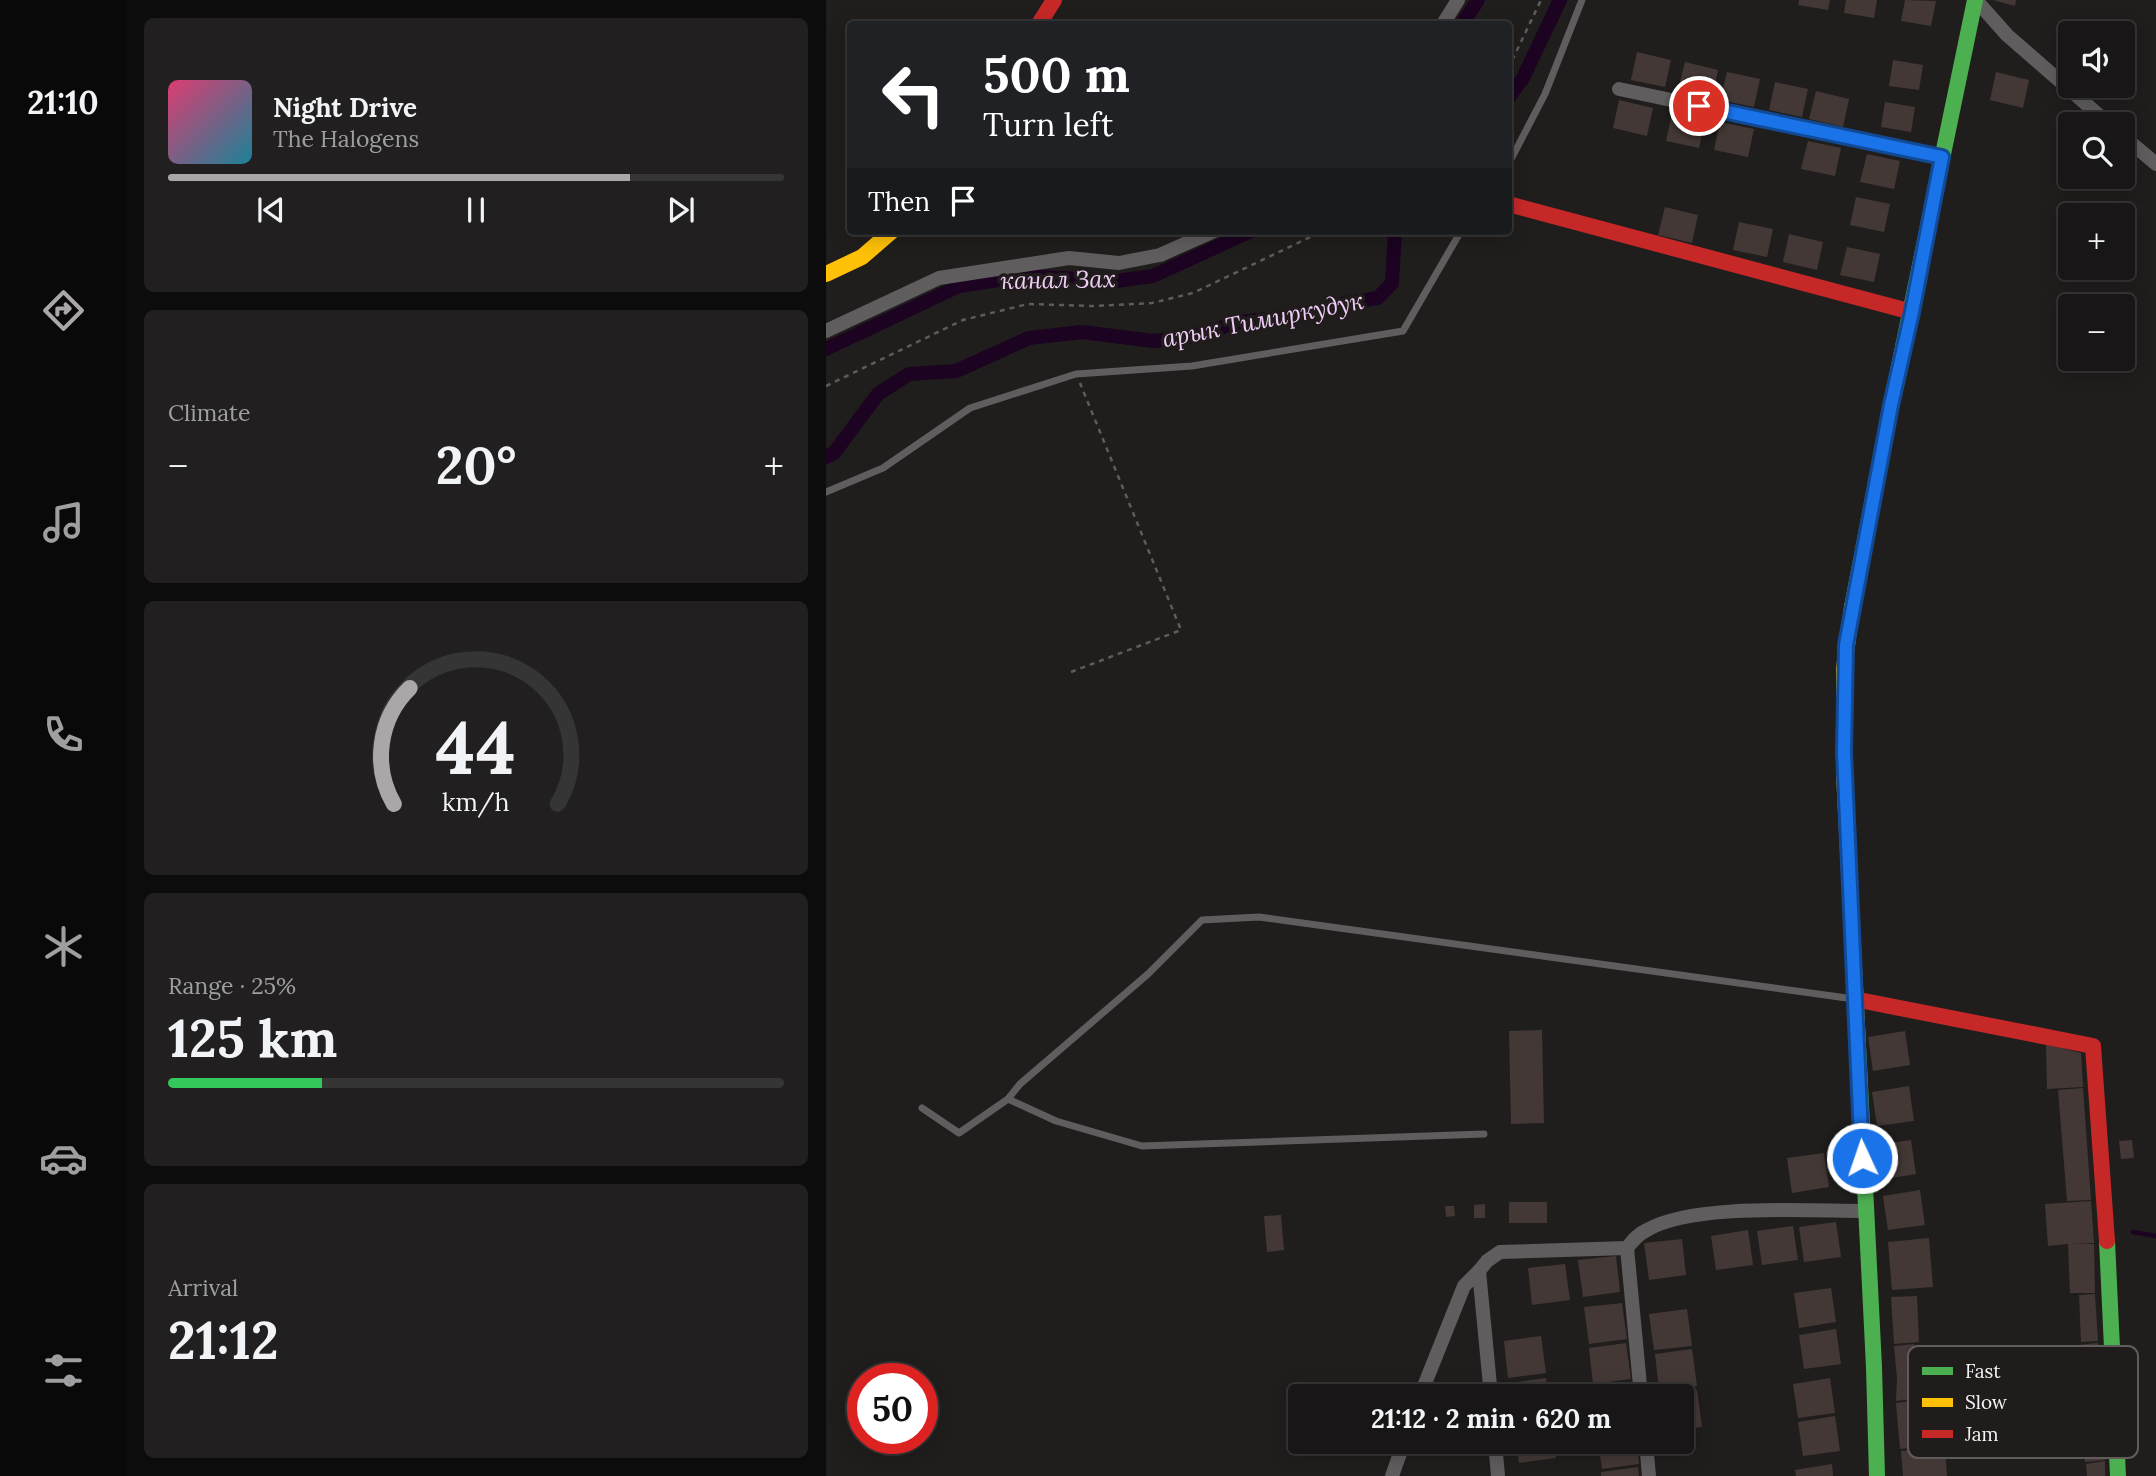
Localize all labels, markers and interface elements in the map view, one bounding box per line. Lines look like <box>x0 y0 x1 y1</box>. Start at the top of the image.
map controls <box>2058 21 2135 371</box>
button: sound <box>2058 21 2135 98</box>
text: 500 m <box>983 43 1130 105</box>
icon: left <box>868 49 959 140</box>
pin <box>1669 76 1729 136</box>
text: 21:10 <box>27 82 99 123</box>
icon: arrive <box>1680 87 1718 125</box>
text: Night Drive <box>273 91 417 124</box>
text: Turn left <box>983 104 1113 145</box>
button: search <box>2058 112 2135 189</box>
text: The Halogens <box>273 124 419 153</box>
icon: arrive <box>944 182 982 220</box>
text: Then <box>868 185 930 218</box>
icon: previous <box>252 191 290 229</box>
icon: pause <box>457 191 495 229</box>
icon: next <box>662 191 700 229</box>
button: + <box>2058 203 2135 280</box>
water label: канал Зах <box>1000 263 1116 296</box>
water label: арык Тимиркудук <box>1160 285 1366 354</box>
icon: directions <box>39 286 88 335</box>
button: − <box>2058 294 2135 371</box>
text: Climate <box>168 398 250 427</box>
text: 20° <box>436 432 516 498</box>
text: − <box>168 442 188 490</box>
text: + <box>764 442 784 490</box>
icon: music <box>39 498 88 547</box>
text: 44 <box>436 701 516 794</box>
icon: phone <box>39 710 88 759</box>
text: km/h <box>442 786 510 818</box>
icon: climate <box>39 922 88 971</box>
text: Range · 25% <box>168 971 296 1000</box>
text: 125 km <box>168 1005 337 1071</box>
position arrow <box>1825 1121 1899 1195</box>
icon: car <box>39 1134 88 1183</box>
text: Arrival <box>168 1273 238 1302</box>
text: 21:12 <box>168 1307 279 1373</box>
icon: filters <box>39 1346 88 1395</box>
legend <box>1908 1346 2138 1458</box>
text: Fast <box>1965 1359 2001 1383</box>
speed limit sign: 50 <box>847 1363 938 1454</box>
text: Slow <box>1965 1390 2008 1414</box>
text: 21:12 · 2 min · 620 m <box>1371 1402 1611 1435</box>
text: Jam <box>1964 1422 1999 1446</box>

